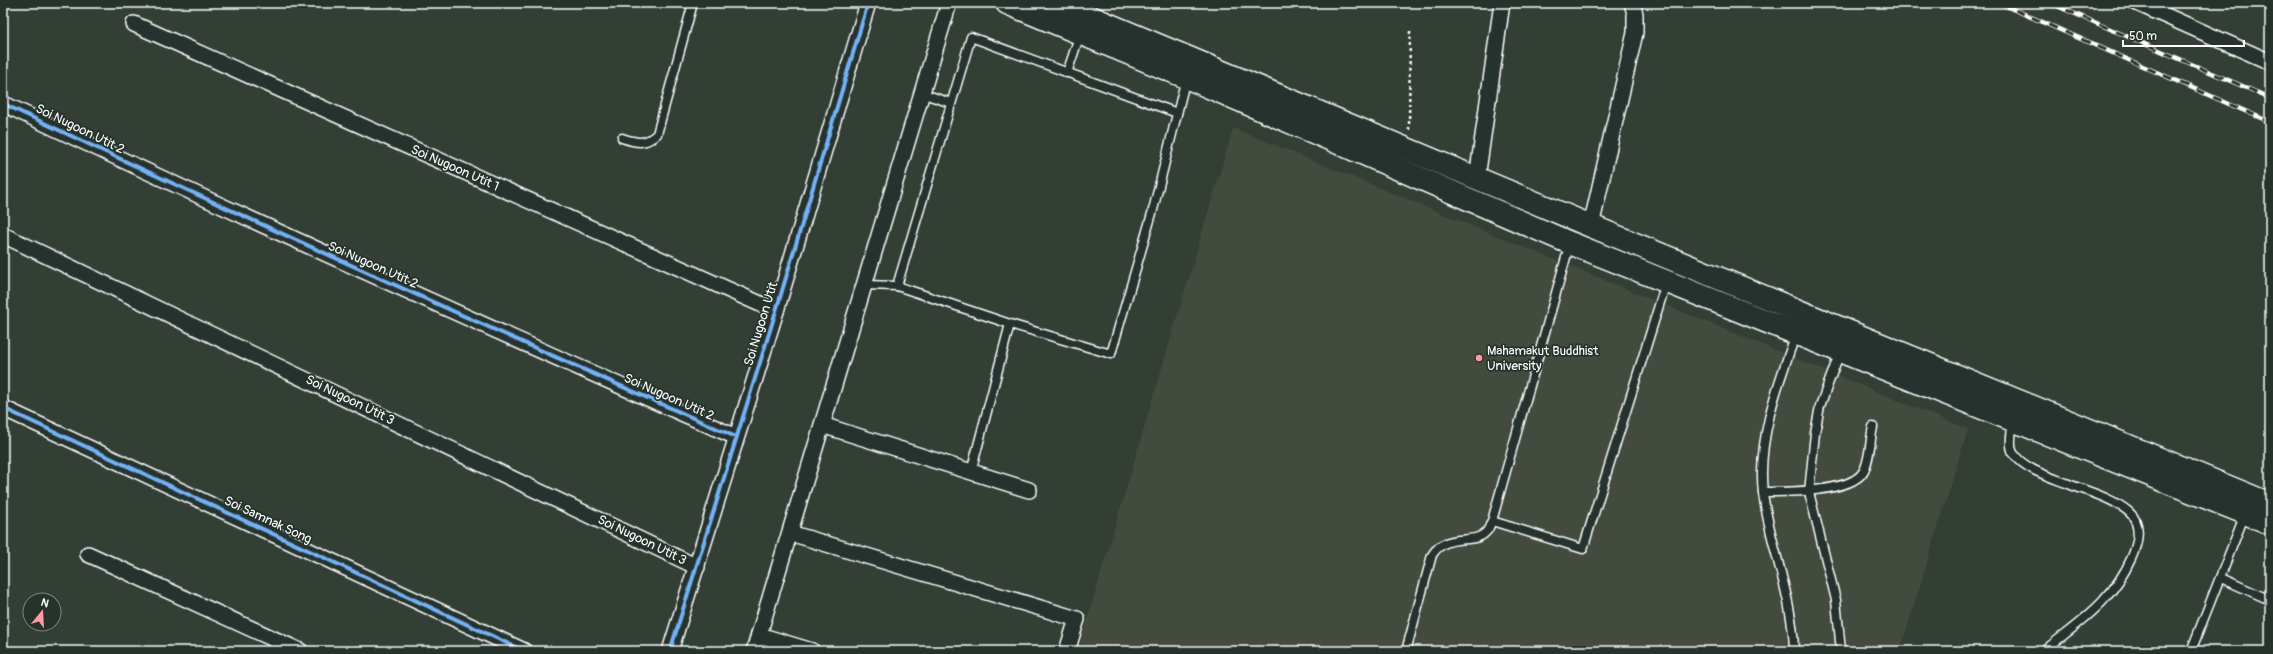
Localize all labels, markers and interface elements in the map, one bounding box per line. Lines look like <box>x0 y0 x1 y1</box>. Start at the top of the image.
scale bar <box>2123 22 2244 48</box>
text: 50 m <box>2129 29 2157 44</box>
street label: Soi Nugoon Utit 2 <box>33 101 127 157</box>
street label: Soi Nugoon Utit 1 <box>408 141 502 195</box>
street label: Soi Nugoon Utit 2 <box>325 238 421 292</box>
street label: Soi Nugoon Utit <box>741 279 782 368</box>
place label: Mahamakut Buddhist University <box>1487 343 1599 374</box>
marker: Mahamakut Buddhist University <box>1474 353 1484 363</box>
street label: Soi Nugoon Utit 2 <box>621 370 717 424</box>
street label: Soi Nugoon Utit 3 <box>303 372 397 428</box>
street label: Soi Samnak Song <box>222 493 315 547</box>
street label: Soi Nugoon Utit 3 <box>595 512 689 568</box>
north arrow <box>22 592 62 632</box>
text: N <box>39 596 51 610</box>

